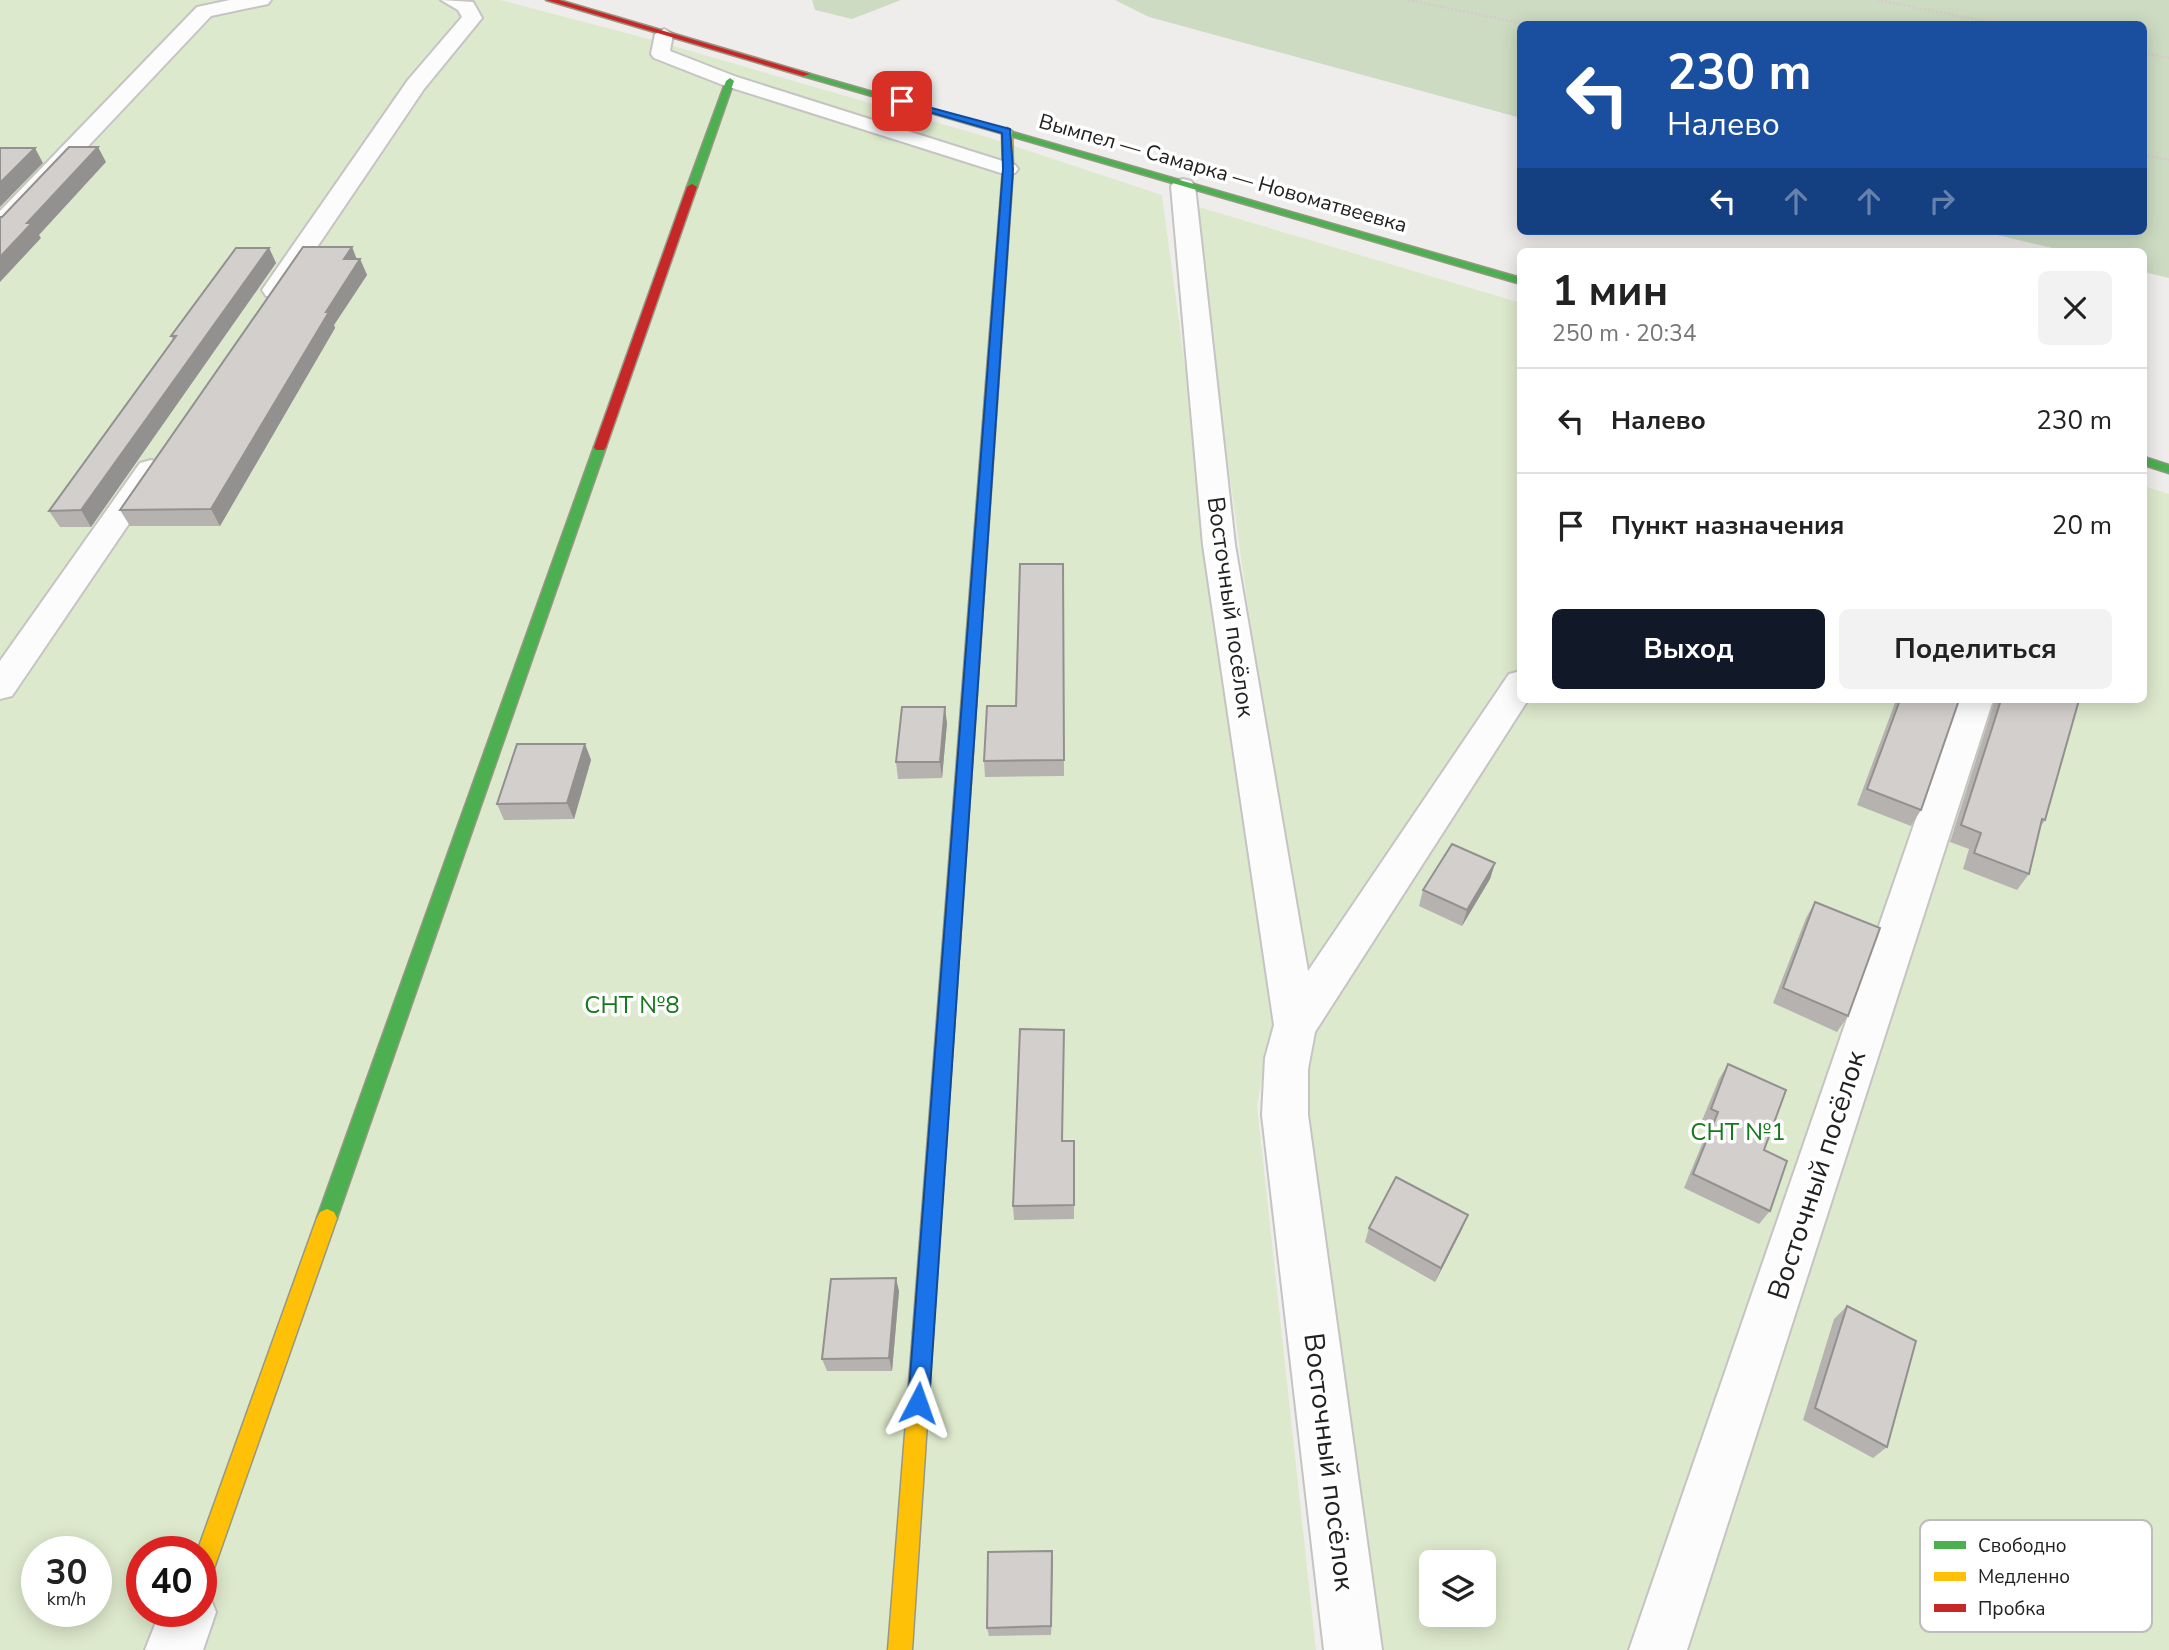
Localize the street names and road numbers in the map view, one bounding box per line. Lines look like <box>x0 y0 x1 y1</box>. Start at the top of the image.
street label: Вымпел — Самарка — Новоматвеевка <box>1036 107 1410 239</box>
street label: Восточный посёлок <box>1200 495 1262 720</box>
street label: Восточный посёлок <box>1759 1046 1875 1304</box>
street label: Восточный посёлок <box>1294 1331 1364 1593</box>

